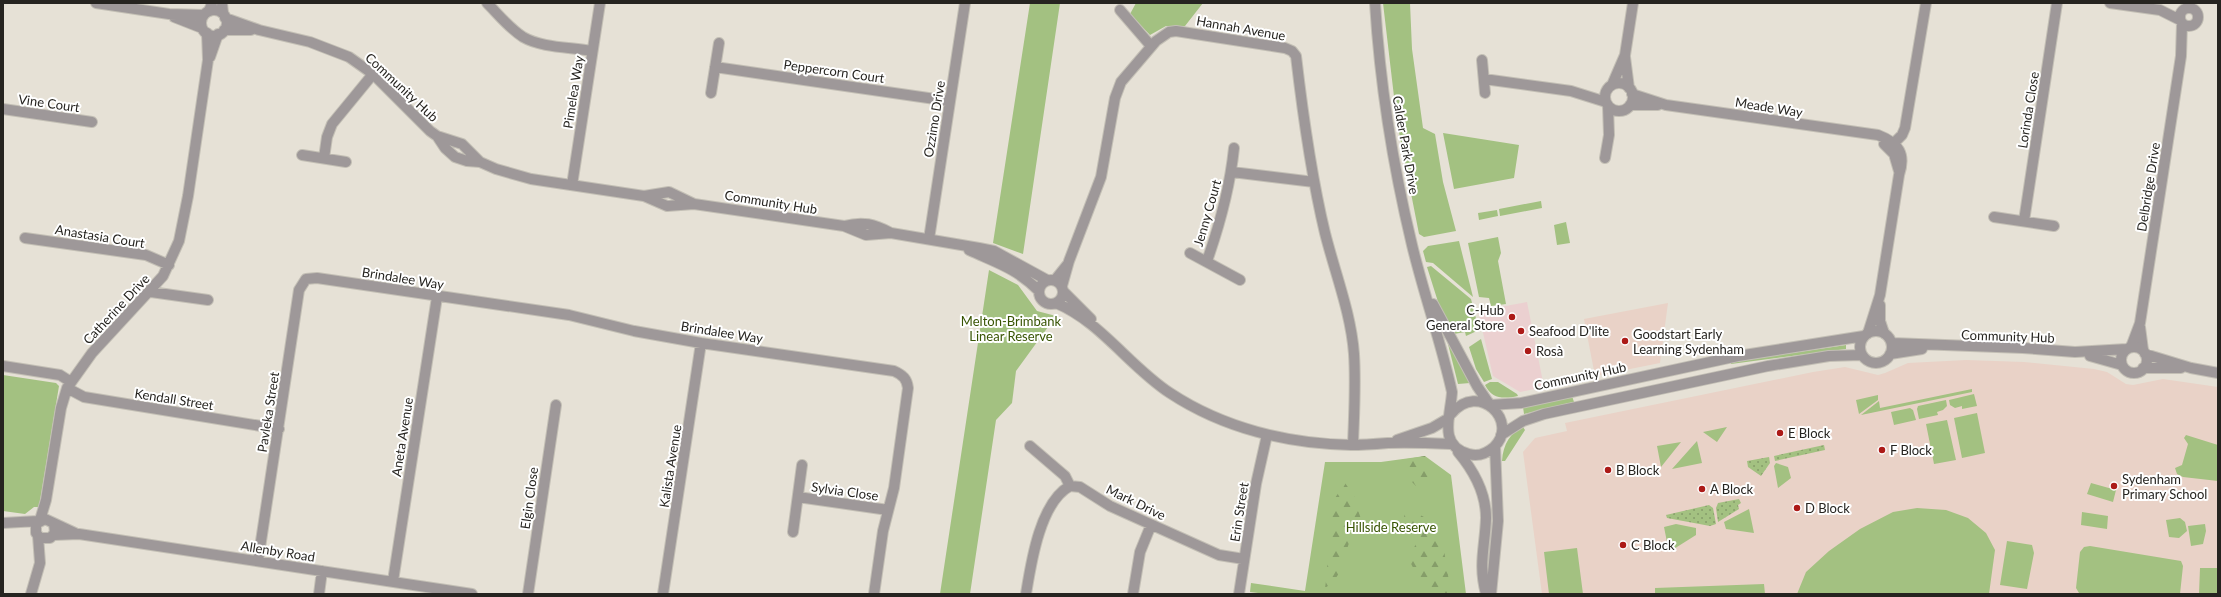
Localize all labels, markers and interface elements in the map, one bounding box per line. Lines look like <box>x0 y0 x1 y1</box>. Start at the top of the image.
street label: Hannah Avenue <box>1195 12 1287 44</box>
street label: Community Hub <box>362 49 442 125</box>
street label: Pimelea Way <box>559 54 587 130</box>
street label: Peppercorn Court <box>783 56 886 86</box>
street label: Lorinda Close <box>2014 70 2042 149</box>
street label: Ozzimo Drive <box>920 79 948 159</box>
street label: Vine Court <box>17 91 81 115</box>
street label: Calder Park Drive <box>1389 94 1423 196</box>
street label: Meade Way <box>1734 94 1804 120</box>
street label: Delbridge Drive <box>2133 141 2163 233</box>
street label: Jenny Court <box>1190 177 1224 248</box>
street label: Community Hub <box>724 187 818 217</box>
street label: Anastasia Court <box>54 221 146 251</box>
street label: Brindalee Way <box>361 264 445 292</box>
street label: Catherine Drive <box>79 270 153 347</box>
place label: C-Hub General Store <box>1426 302 1504 333</box>
marker: C-Hub General Store <box>1507 312 1517 322</box>
park label: Melton-Brimbank Linear Reserve <box>961 313 1062 344</box>
street label: Brindalee Way <box>680 318 764 346</box>
place label: Seafood D'lite <box>1529 323 1609 339</box>
marker: Seafood D'lite <box>1516 326 1526 336</box>
place label: Goodstart Early Learning Sydenham <box>1633 326 1744 357</box>
street label: Community Hub <box>1961 326 2055 346</box>
marker: Goodstart Early Learning Sydenham <box>1620 336 1630 346</box>
place label: Rosà <box>1536 343 1563 359</box>
marker: Rosà <box>1523 346 1533 356</box>
street label: Community Hub <box>1533 358 1627 394</box>
street label: Pavleka Street <box>254 370 282 453</box>
street label: Kendall Street <box>133 385 215 413</box>
street label: Aneta Avenue <box>388 396 416 478</box>
street label: Kalista Avenue <box>656 423 684 509</box>
place label: E Block <box>1788 425 1831 441</box>
marker: E Block <box>1775 428 1785 438</box>
place label: F Block <box>1890 442 1932 458</box>
marker: F Block <box>1877 445 1887 455</box>
place label: B Block <box>1616 462 1660 478</box>
marker: B Block <box>1603 465 1613 475</box>
street label: Elgin Close <box>517 466 541 530</box>
place label: Sydenham Primary School <box>2122 471 2207 502</box>
street label: Sylvia Close <box>810 478 880 504</box>
street label: Mark Drive <box>1104 481 1168 523</box>
street label: Erin Street <box>1226 481 1252 543</box>
place label: A Block <box>1710 481 1754 497</box>
marker: Sydenham Primary School <box>2109 481 2119 491</box>
marker: A Block <box>1697 484 1707 494</box>
place label: D Block <box>1805 500 1850 516</box>
marker: D Block <box>1792 503 1802 513</box>
park label: Hillside Reserve <box>1346 519 1436 535</box>
street label: Allenby Road <box>240 537 316 565</box>
place label: C Block <box>1631 537 1675 553</box>
marker: C Block <box>1618 540 1628 550</box>

